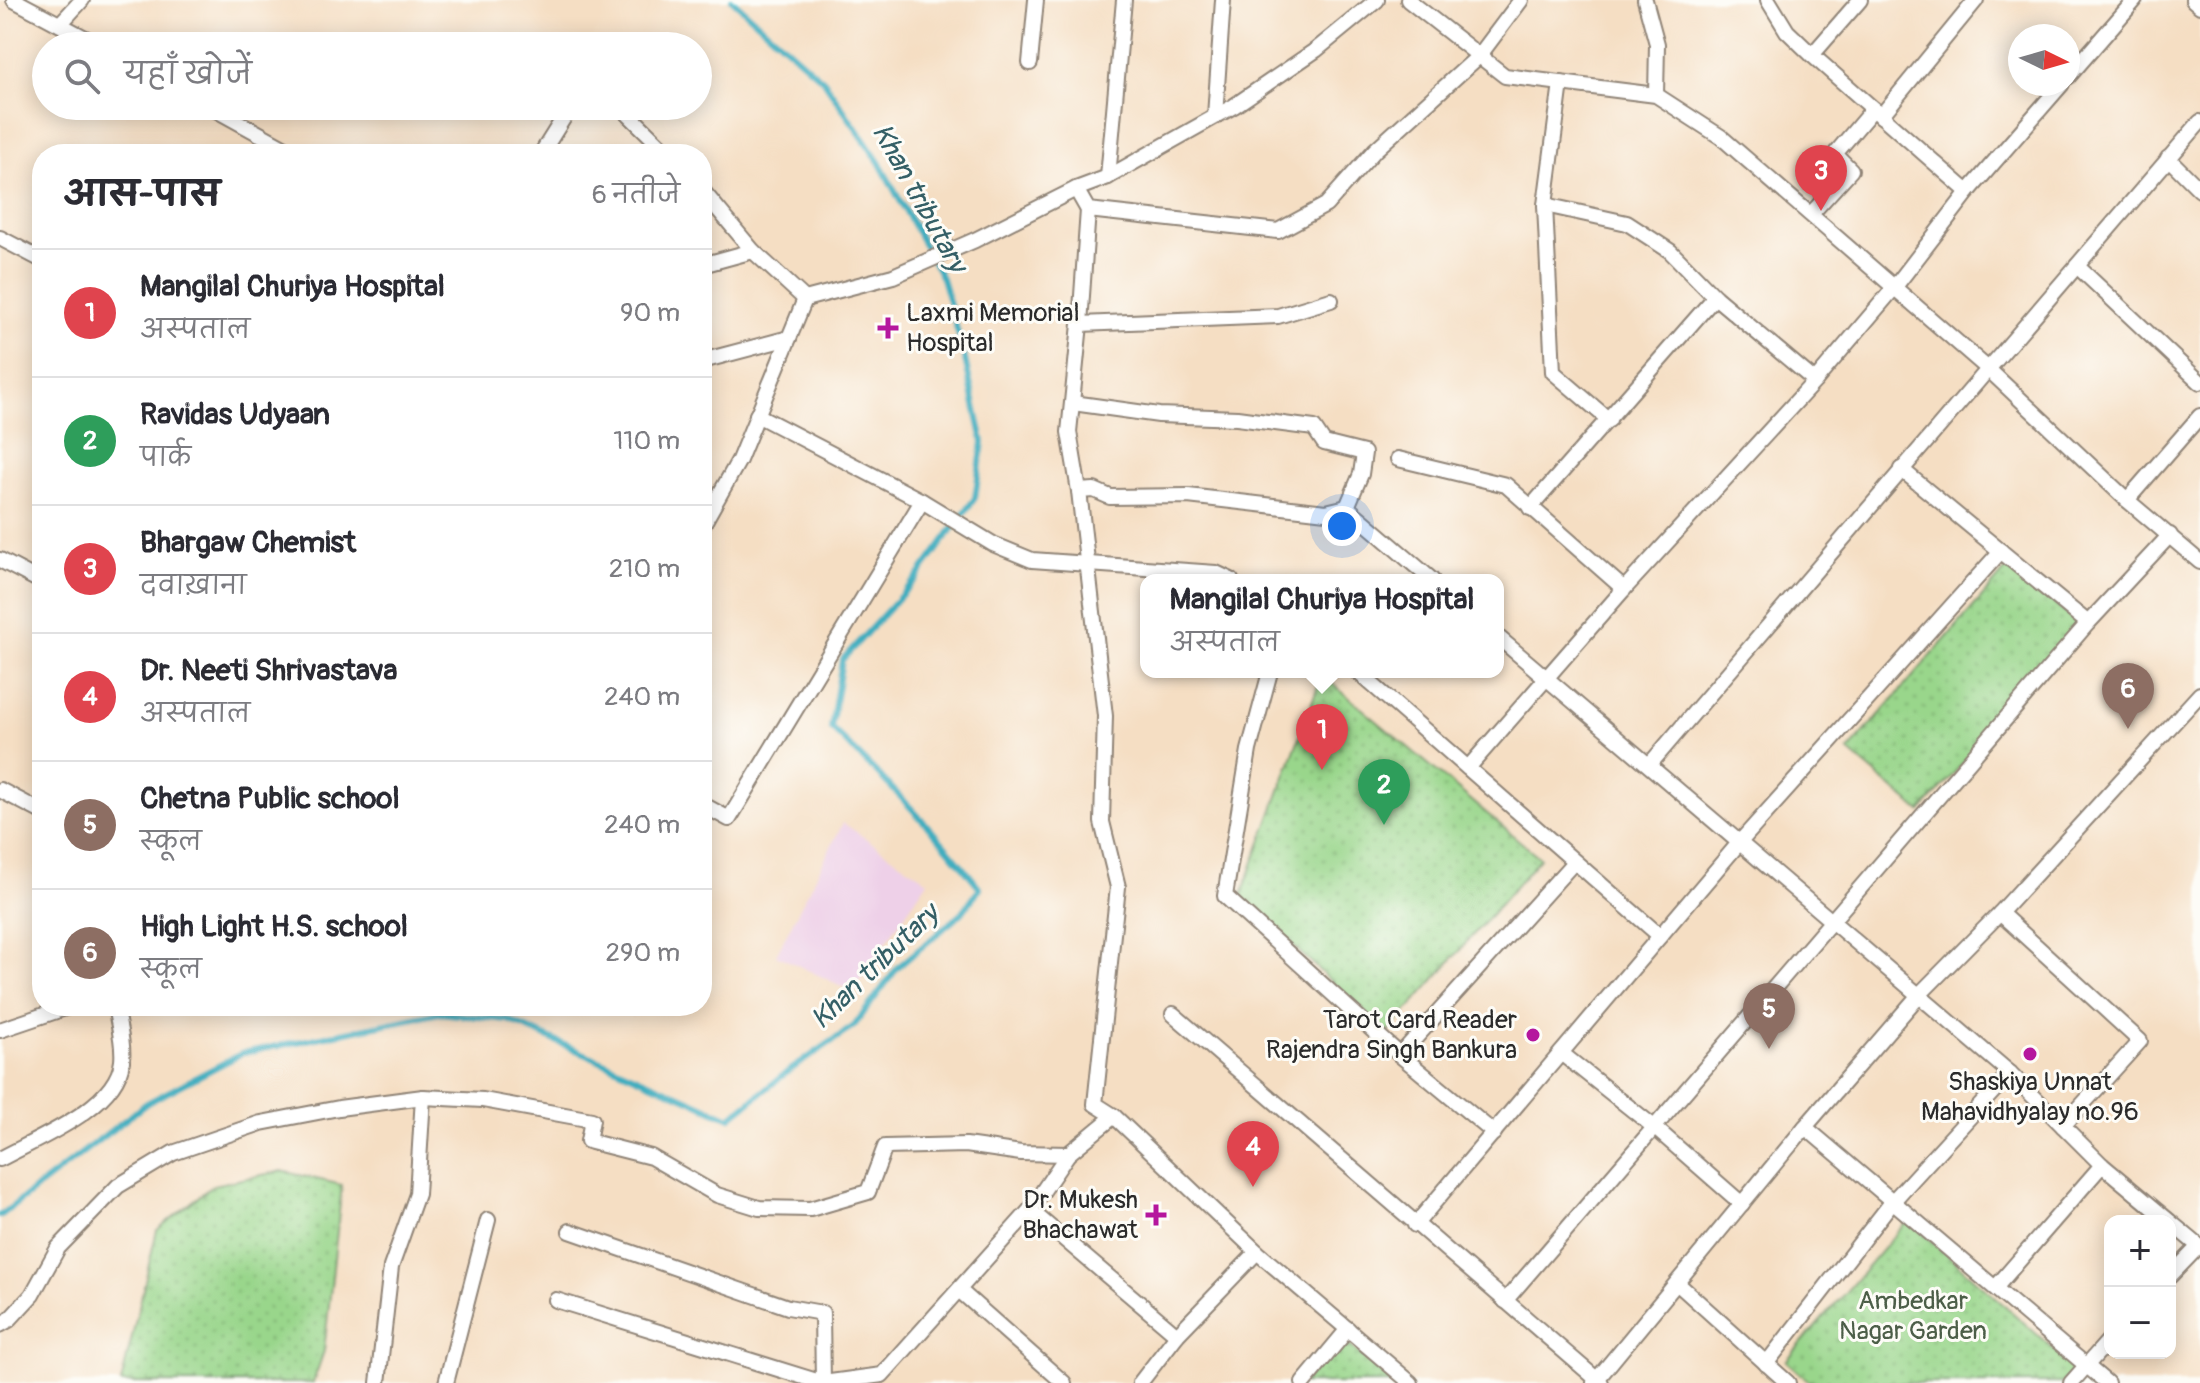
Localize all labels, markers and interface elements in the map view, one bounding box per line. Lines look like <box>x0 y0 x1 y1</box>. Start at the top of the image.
north arrow <box>2008 24 2080 96</box>
search box <box>32 32 712 120</box>
icon: search <box>60 54 104 98</box>
text: यहाँ खोजें <box>124 56 252 93</box>
water label: Khan tributary <box>864 118 976 282</box>
pin: 3 <box>1795 145 1847 211</box>
text: आस-पास <box>64 173 220 216</box>
text: 6 नतीजे <box>592 179 680 211</box>
text: Mangilal Churiya Hospital <box>140 268 445 305</box>
text: 1 <box>85 297 95 329</box>
text: 90 m <box>620 297 680 329</box>
place label: Laxmi Memorial Hospital <box>906 297 1080 359</box>
text: अस्पताल <box>140 314 250 346</box>
marker: Laxmi Memorial Hospital <box>877 317 899 339</box>
text: Ravidas Udyaan <box>140 396 330 433</box>
text: 2 <box>83 425 97 457</box>
text: 110 m <box>613 425 680 457</box>
text: पार्क <box>140 442 191 474</box>
your location <box>1322 506 1362 546</box>
text: Bhargaw Chemist <box>140 524 356 561</box>
text: 3 <box>83 553 97 585</box>
text: 210 m <box>609 553 680 585</box>
text: दवाख़ाना <box>140 570 247 602</box>
popup <box>1140 574 1504 678</box>
text: Mangilal Churiya Hospital <box>1170 581 1474 618</box>
text: अस्पताल <box>1170 627 1280 659</box>
text: Dr. Neeti Shrivastava <box>140 652 397 689</box>
pin: 6 <box>2102 663 2154 729</box>
text: 4 <box>82 681 98 713</box>
text: 240 m <box>604 681 680 713</box>
text: अस्पताल <box>140 698 250 730</box>
pin: 1 <box>1296 704 1348 770</box>
pin: 2 <box>1358 759 1410 825</box>
text: Chetna Public school <box>140 780 400 817</box>
text: 5 <box>83 809 97 841</box>
text: 240 m <box>604 809 680 841</box>
text: स्कूल <box>140 826 202 858</box>
water label: Khan tributary <box>804 894 949 1037</box>
text: High Light H.S. school <box>140 908 408 945</box>
text: 6 <box>82 937 98 969</box>
text: 290 m <box>606 937 680 969</box>
text: स्कूल <box>140 954 202 986</box>
pin: 5 <box>1743 983 1795 1049</box>
place label: Tarot Card Reader Rajendra Singh Bankura <box>1266 1004 1518 1066</box>
marker: Tarot Card Reader Rajendra Singh Bankura <box>1524 1026 1542 1044</box>
marker: Shaskiya Unnat Mahavidhyalay no.96 <box>2021 1045 2039 1063</box>
place label: Shaskiya Unnat Mahavidhyalay no.96 <box>1921 1066 2139 1128</box>
pin: 4 <box>1227 1121 1279 1187</box>
place label: Dr. Mukesh Bhachawat <box>1022 1184 1139 1246</box>
marker: Dr. Mukesh Bhachawat <box>1145 1204 1167 1226</box>
map controls <box>2104 1215 2176 1359</box>
button: + <box>2104 1215 2176 1287</box>
park label: Ambedkar Nagar Garden <box>1839 1285 1987 1347</box>
button: − <box>2104 1287 2176 1359</box>

